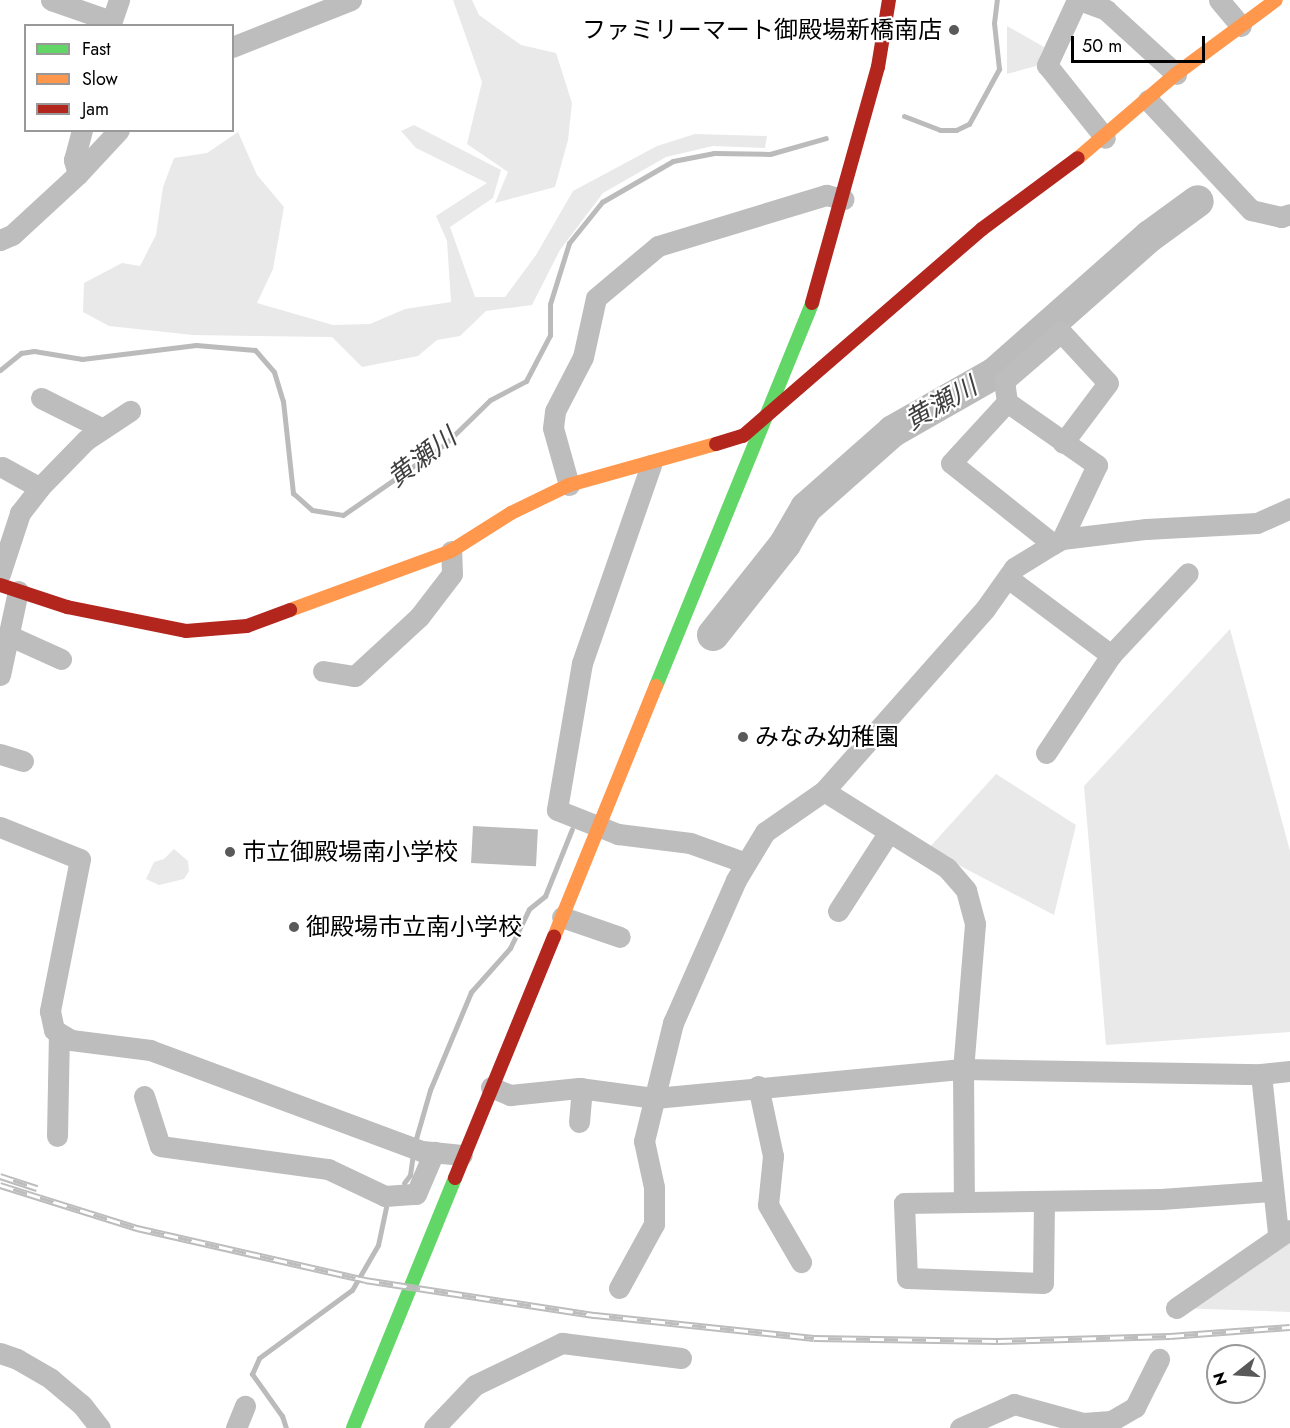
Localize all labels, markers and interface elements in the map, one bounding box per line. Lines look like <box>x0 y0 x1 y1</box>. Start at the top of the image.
place label: ファミリーマート御殿場新橋南店 <box>582 16 942 44</box>
marker: ファミリーマート御殿場新橋南店 <box>947 23 961 37</box>
legend <box>24 24 234 132</box>
scale bar <box>1074 24 1208 62</box>
text: 50 m <box>1082 33 1122 59</box>
text: Fast <box>82 36 111 62</box>
text: Slow <box>82 66 118 92</box>
text: Jam <box>82 96 109 122</box>
water label: 黄瀬川 <box>899 371 983 437</box>
water label: 黄瀬川 <box>381 422 463 494</box>
place label: みなみ幼稚園 <box>755 723 899 751</box>
marker: みなみ幼稚園 <box>736 730 750 744</box>
place label: 市立御殿場南小学校 <box>242 838 458 866</box>
marker: 市立御殿場南小学校 <box>223 845 237 859</box>
place label: 御殿場市立南小学校 <box>306 913 522 941</box>
marker: 御殿場市立南小学校 <box>287 920 301 934</box>
north arrow <box>1206 1344 1266 1404</box>
text: N <box>1207 1369 1233 1388</box>

